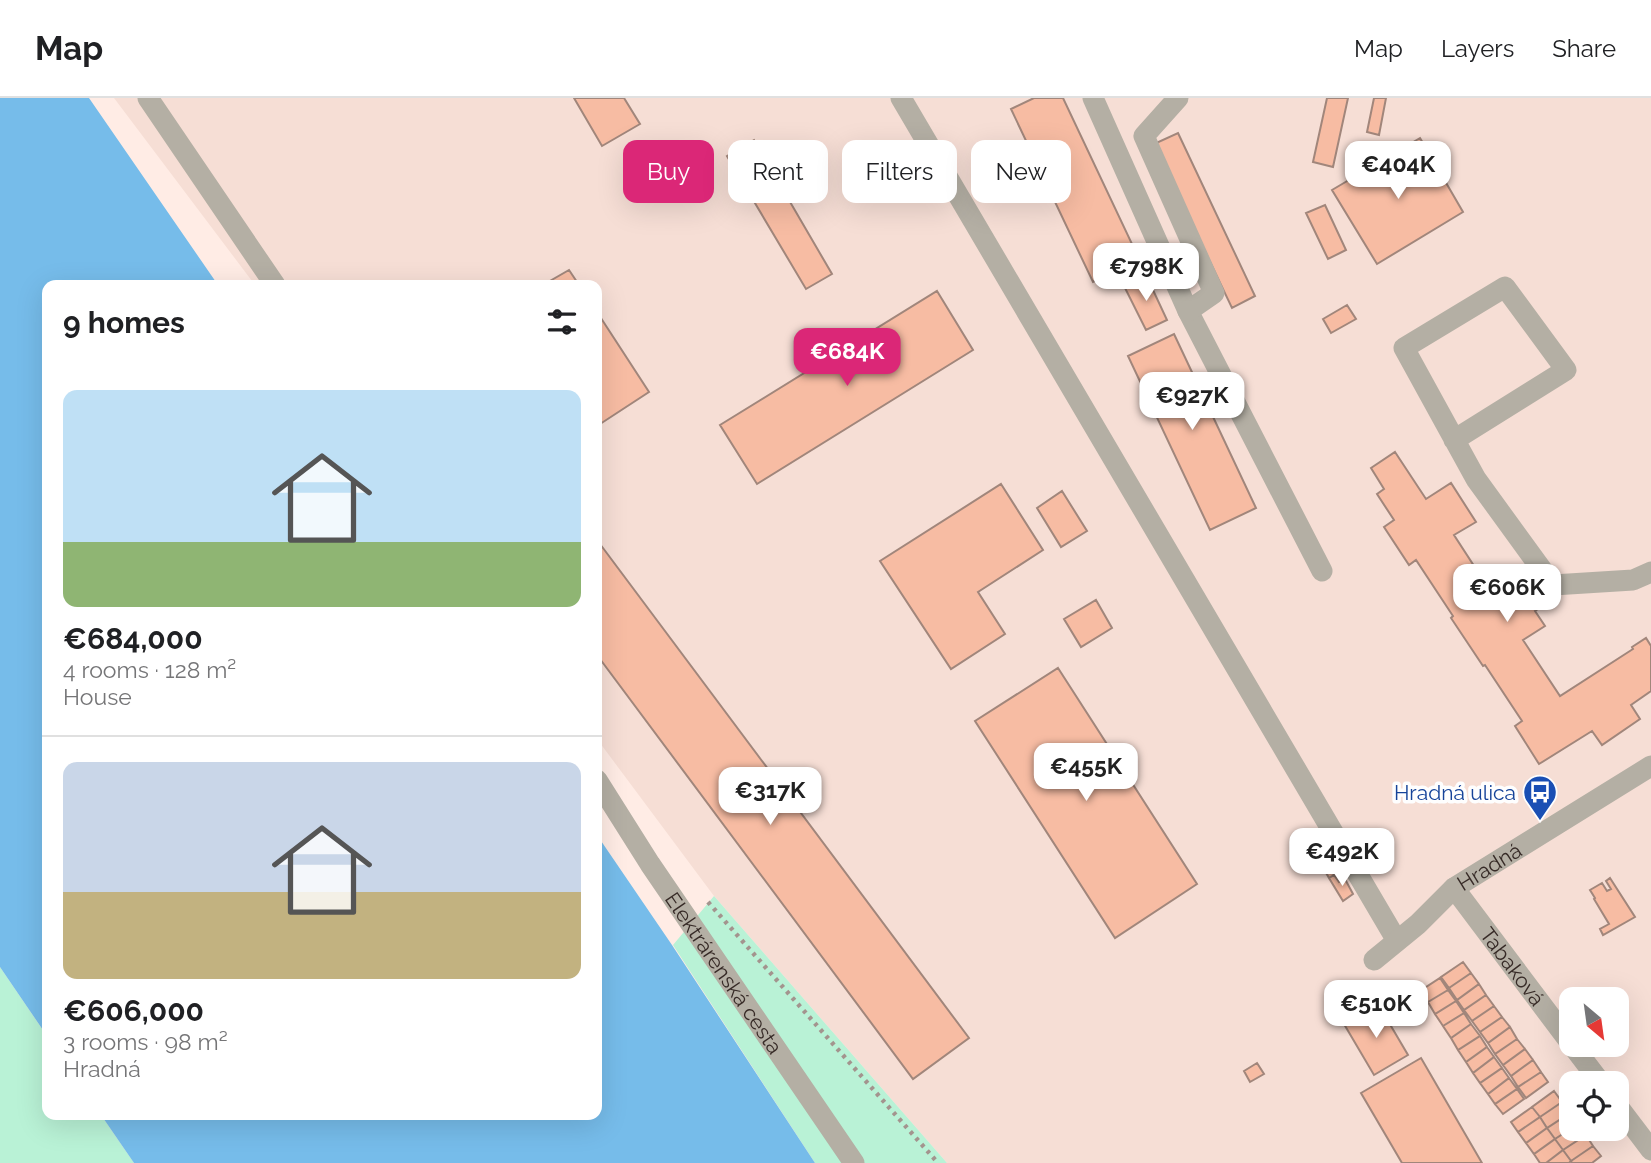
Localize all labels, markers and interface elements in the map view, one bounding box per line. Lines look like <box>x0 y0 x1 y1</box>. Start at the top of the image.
text: Map <box>35 29 103 68</box>
text: Map <box>1354 34 1403 63</box>
text: Layers <box>1441 34 1514 63</box>
text: Share <box>1552 34 1616 63</box>
chip: Buy <box>623 140 714 203</box>
chip: Rent <box>728 140 828 203</box>
chip: Filters <box>842 140 957 203</box>
chip: New <box>971 140 1071 203</box>
pin: €404K <box>1349 141 1447 201</box>
text: €404K <box>1361 150 1435 177</box>
pin: €798K <box>1097 244 1195 303</box>
text: €798K <box>1109 252 1183 279</box>
icon: filters <box>543 303 581 341</box>
text: 9 homes <box>63 305 185 340</box>
pin: €684K <box>798 328 896 388</box>
text: €684K <box>810 337 884 364</box>
pin: €927K <box>1143 372 1241 432</box>
text: €927K <box>1155 381 1229 408</box>
icon: home <box>259 435 385 561</box>
pin: €606K <box>1458 564 1556 624</box>
text: €606K <box>1469 573 1545 600</box>
text: €684,000 <box>63 621 203 656</box>
text: 4 rooms · 128 m² <box>63 656 236 683</box>
text: House <box>63 683 132 710</box>
pin: €455K <box>1037 744 1135 803</box>
text: €455K <box>1050 752 1122 779</box>
pin: €317K <box>721 768 819 827</box>
bus stop icon: Hradná ulica <box>1521 773 1559 822</box>
text: €317K <box>735 776 805 803</box>
place label: Hradná ulica <box>1394 780 1516 805</box>
icon: home <box>259 807 385 933</box>
pin: €492K <box>1293 828 1391 888</box>
text: €492K <box>1305 837 1379 864</box>
street label: Hradná <box>1452 837 1526 896</box>
street label: Elektrárenská cesta <box>660 887 788 1058</box>
street label: Tabaková <box>1475 922 1550 1010</box>
pin: €510K <box>1327 981 1425 1040</box>
north arrow <box>1559 987 1629 1057</box>
map controls <box>1559 987 1629 1141</box>
text: €510K <box>1340 989 1412 1016</box>
text: €606,000 <box>63 993 204 1028</box>
text: 3 rooms · 98 m² <box>63 1028 228 1055</box>
text: Hradná <box>63 1055 141 1082</box>
button: locate <box>1559 1071 1629 1141</box>

